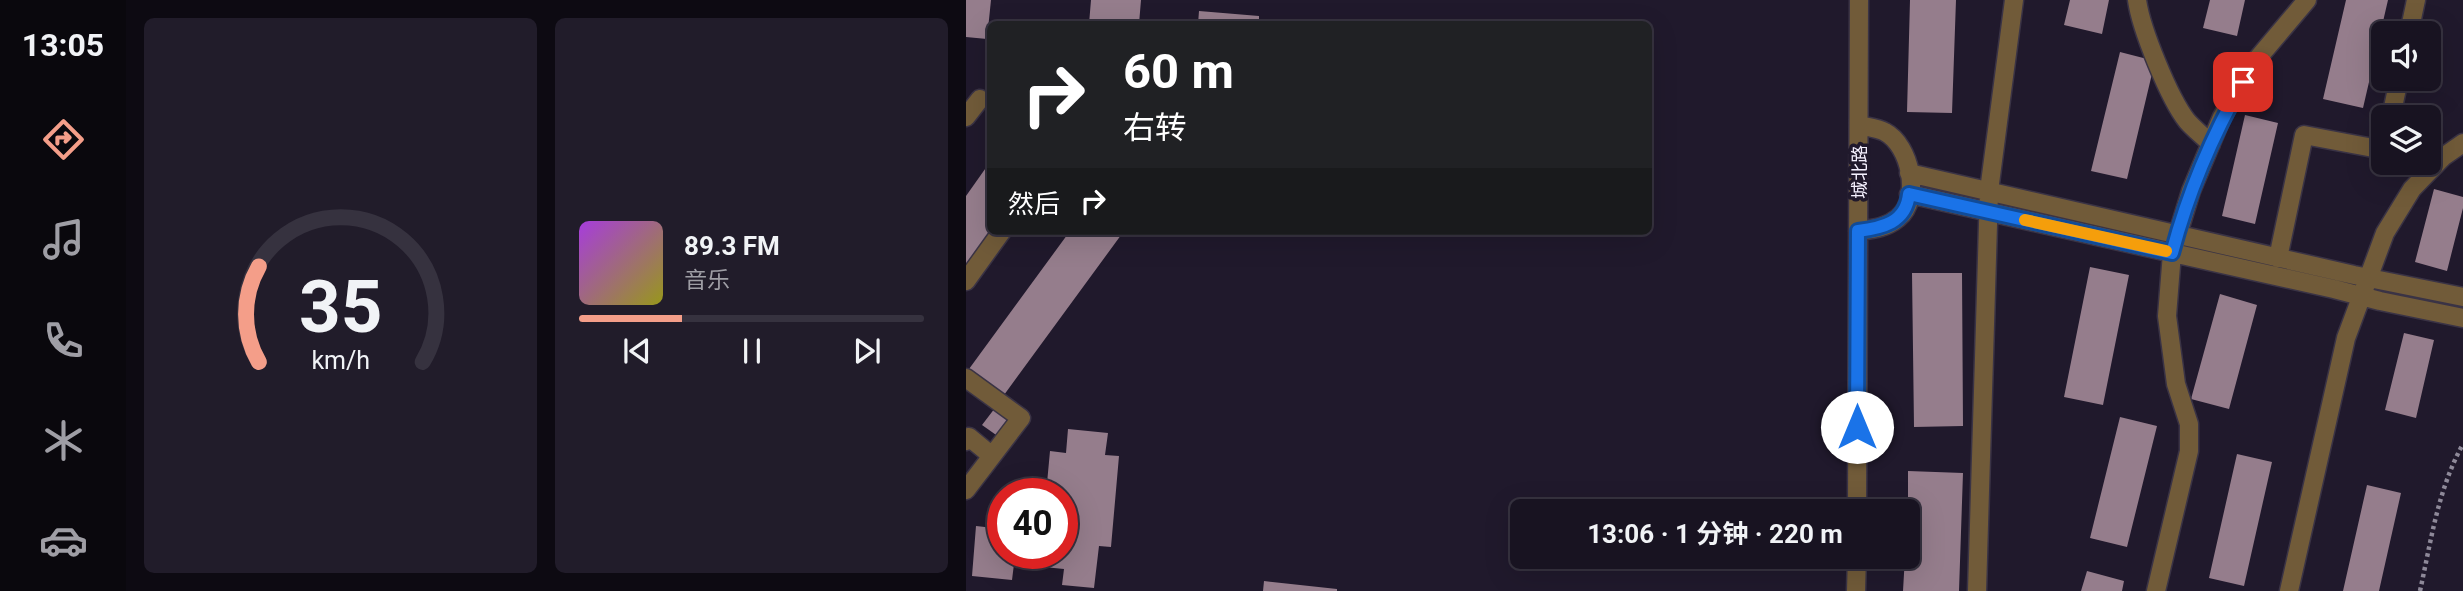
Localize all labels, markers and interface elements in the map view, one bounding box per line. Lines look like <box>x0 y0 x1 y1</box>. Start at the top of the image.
map controls <box>2371 21 2441 175</box>
button: sound <box>2371 21 2441 91</box>
text: 13:05 <box>22 26 104 64</box>
text: 60 m <box>1123 43 1234 100</box>
icon: right <box>1008 49 1099 140</box>
pin <box>2213 52 2273 112</box>
icon: arrive <box>2224 63 2262 101</box>
button: layers <box>2371 105 2441 175</box>
text: 右转 <box>1123 109 1187 147</box>
icon: directions <box>39 115 88 164</box>
street label: 城北路 <box>1849 145 1870 199</box>
icon: right <box>1074 182 1112 220</box>
text: 然后 <box>1008 189 1060 219</box>
icon: music <box>39 215 88 264</box>
text: 89.3 FM <box>684 231 780 261</box>
text: 35 <box>299 264 382 350</box>
text: 音乐 <box>684 267 730 294</box>
icon: phone <box>39 316 88 365</box>
icon: previous <box>618 332 656 370</box>
icon: pause <box>733 332 771 370</box>
icon: next <box>848 332 886 370</box>
text: km/h <box>311 345 370 374</box>
position arrow <box>1820 390 1894 464</box>
icon: climate <box>39 416 88 465</box>
speed limit sign: 40 <box>987 478 1078 569</box>
icon: car <box>39 516 88 565</box>
text: 13:06 · 1 分钟 · 220 m <box>1587 519 1843 549</box>

